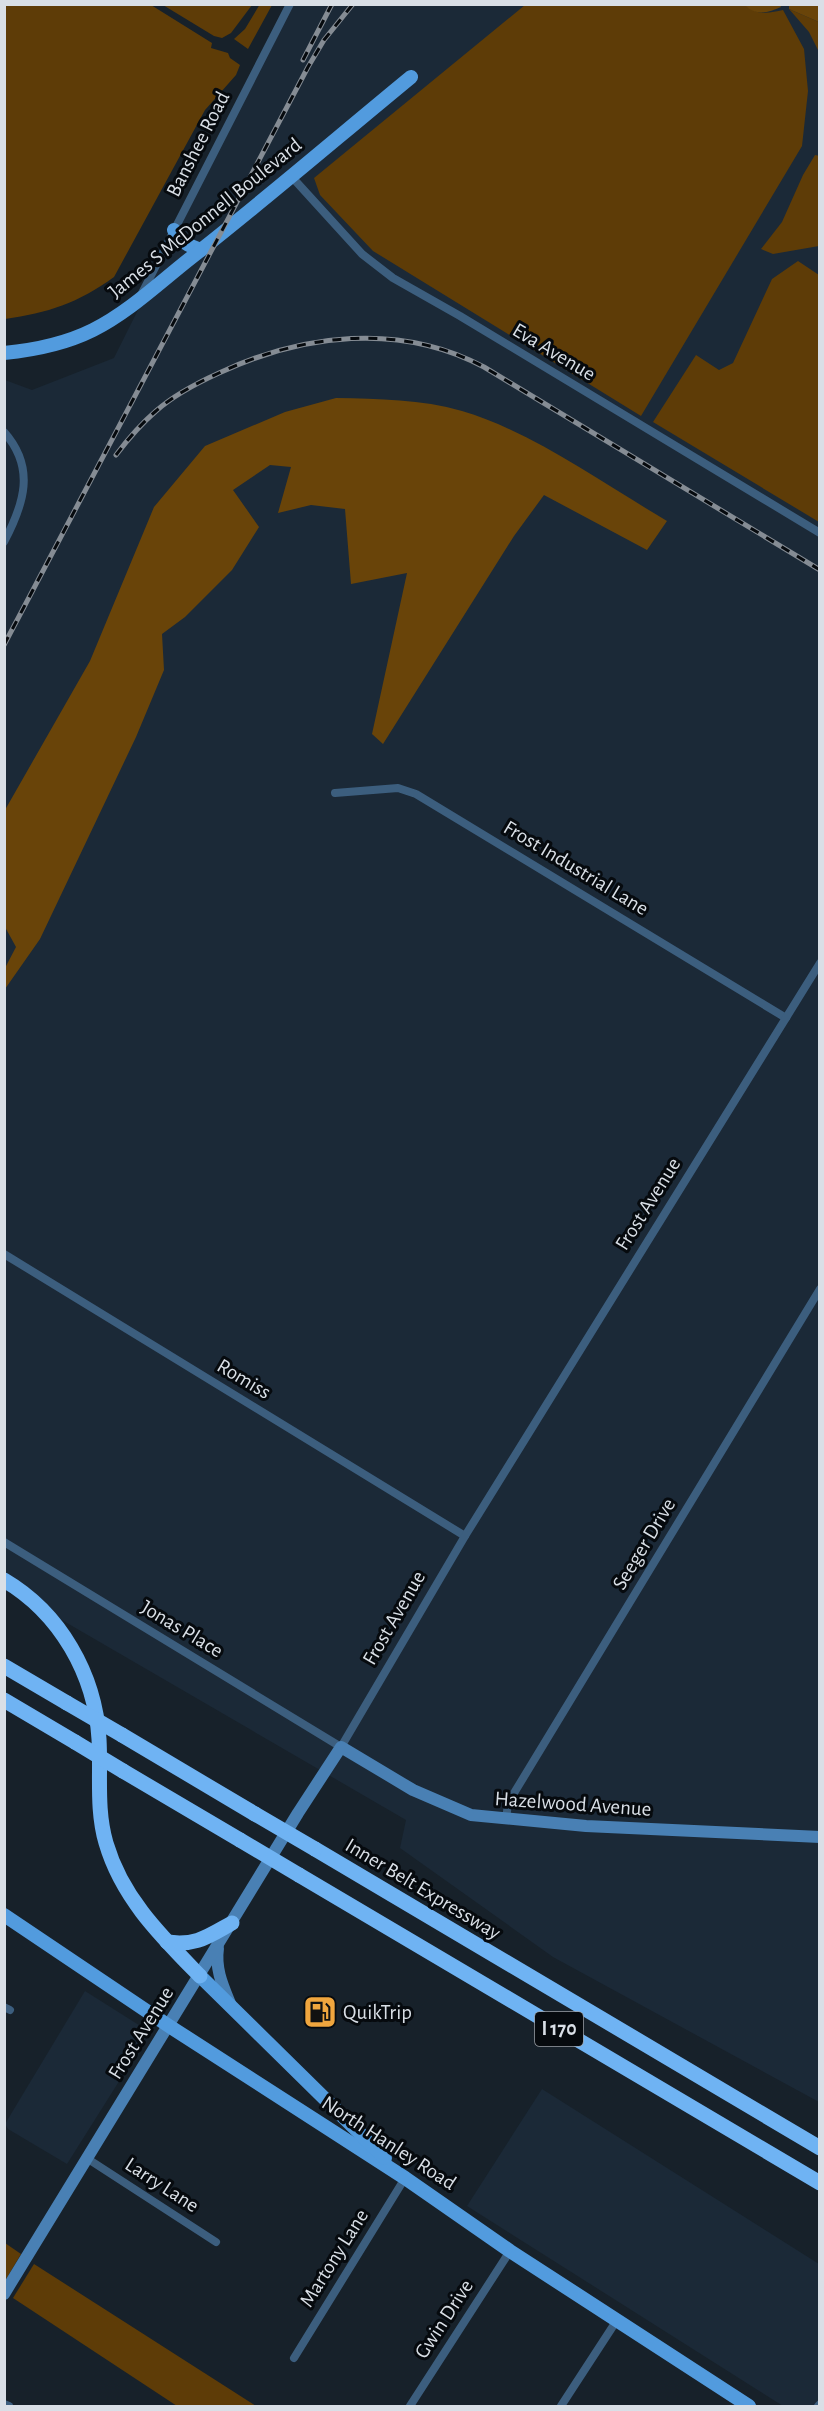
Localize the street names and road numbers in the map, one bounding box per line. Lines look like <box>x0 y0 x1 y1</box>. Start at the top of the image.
street label: Banshee Road <box>163 88 233 200</box>
street label: James S McDonnell Boulevard <box>105 134 306 302</box>
street label: Eva Avenue <box>509 319 599 385</box>
street label: Frost Industrial Lane <box>500 817 652 919</box>
street label: Frost Avenue <box>611 1154 685 1254</box>
street label: Romiss <box>214 1355 274 1403</box>
street label: Seeger Drive <box>609 1495 679 1593</box>
street label: Frost Avenue <box>359 1567 429 1669</box>
street label: Jonas Place <box>137 1596 227 1662</box>
street label: Hazelwood Avenue <box>494 1788 652 1820</box>
street label: Inner Belt Expressway <box>342 1834 504 1944</box>
street label: Frost Avenue <box>104 1983 178 2083</box>
road number: I 170 <box>535 2012 583 2046</box>
street label: North Hanley Road <box>318 2092 460 2194</box>
street label: Larry Lane <box>121 2154 203 2216</box>
street label: Martony Lane <box>296 2205 372 2311</box>
street label: Gwin Drive <box>411 2276 477 2362</box>

